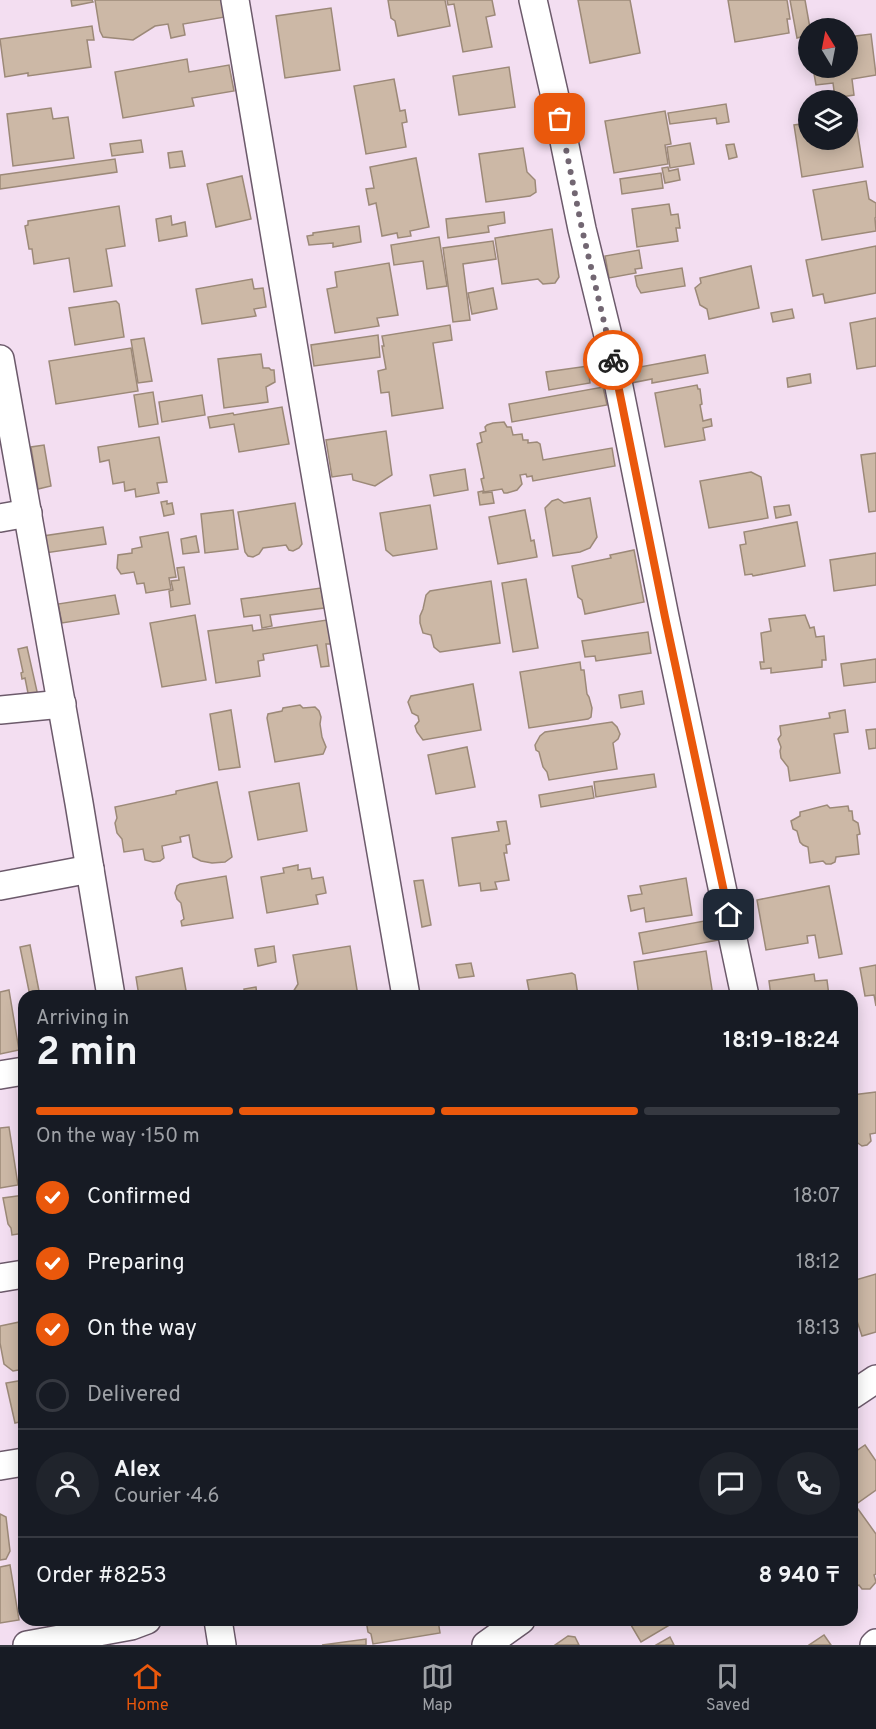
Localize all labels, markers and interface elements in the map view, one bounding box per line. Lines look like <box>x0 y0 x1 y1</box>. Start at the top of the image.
north arrow <box>798 18 858 78</box>
map controls <box>798 18 858 150</box>
button: layers <box>798 90 858 150</box>
pin <box>534 93 585 144</box>
icon: bag <box>543 102 576 135</box>
courier <box>583 330 643 390</box>
icon: bike <box>597 344 630 377</box>
pin <box>703 889 754 940</box>
icon: home <box>712 898 745 931</box>
text: Arriving in <box>36 1006 129 1032</box>
text: 18:19–18:24 <box>723 1028 840 1055</box>
text: 2 min <box>36 1030 138 1079</box>
text: On the way · 150 m <box>36 1124 200 1150</box>
icon: check <box>36 1181 69 1214</box>
text: Confirmed <box>87 1184 191 1211</box>
text: 18:07 <box>793 1184 840 1210</box>
icon: check <box>36 1247 69 1280</box>
text: Preparing <box>87 1250 185 1277</box>
text: 18:12 <box>796 1250 840 1276</box>
icon: check <box>36 1313 69 1346</box>
text: On the way <box>87 1316 197 1343</box>
text: 18:13 <box>796 1316 840 1342</box>
text: Delivered <box>87 1382 181 1409</box>
button: person <box>36 1452 99 1515</box>
button: chat <box>699 1452 762 1515</box>
button: phone <box>777 1452 840 1515</box>
text: Alex <box>114 1457 161 1484</box>
text: Courier · 4.6 <box>114 1484 219 1510</box>
text: Order #8253 <box>36 1563 167 1590</box>
text: 8 940 ₸ <box>759 1563 840 1590</box>
tab: Home <box>126 1660 169 1716</box>
tab: Map <box>421 1660 454 1716</box>
tab: Saved <box>706 1660 750 1716</box>

